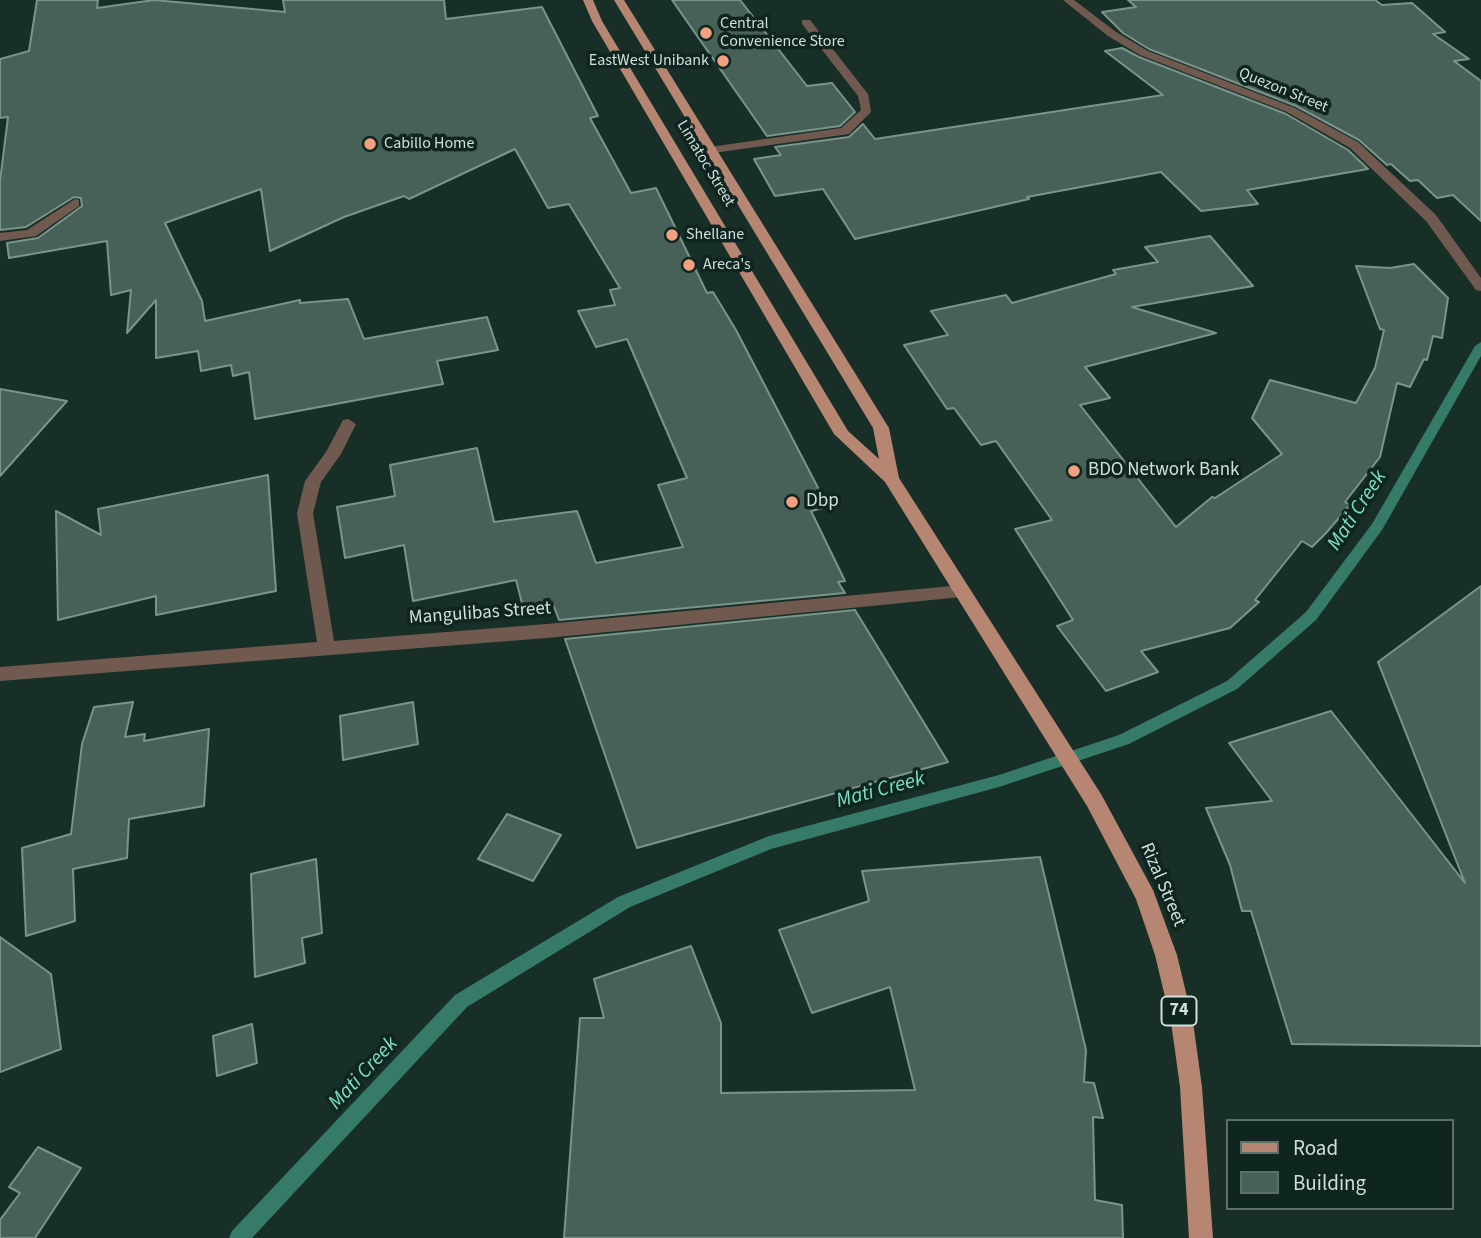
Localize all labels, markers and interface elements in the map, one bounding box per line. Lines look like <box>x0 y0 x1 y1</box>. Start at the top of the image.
place label: Central Convenience Store <box>720 14 845 52</box>
marker: Central Convenience Store <box>698 25 714 41</box>
place label: EastWest Unibank <box>589 51 709 71</box>
marker: EastWest Unibank <box>715 53 731 69</box>
street label: Quezon Street <box>1236 64 1330 118</box>
street label: Limatoc Street <box>672 117 738 211</box>
place label: Cabillo Home <box>384 134 474 154</box>
marker: Cabillo Home <box>362 136 378 152</box>
place label: Shellane <box>686 225 744 245</box>
marker: Shellane <box>664 227 680 243</box>
place label: Areca's <box>703 255 751 275</box>
marker: Areca's <box>681 257 697 273</box>
place label: BDO Network Bank <box>1088 460 1239 482</box>
marker: BDO Network Bank <box>1066 463 1082 479</box>
water label: Mati Creek <box>1323 466 1393 556</box>
place label: Dbp <box>806 491 839 513</box>
marker: Dbp <box>784 494 800 510</box>
street label: Mangulibas Street <box>408 598 552 630</box>
water label: Mati Creek <box>834 767 928 815</box>
street label: Rizal Street <box>1134 840 1190 930</box>
road number: 74 <box>1162 996 1196 1026</box>
water label: Mati Creek <box>324 1032 404 1116</box>
legend <box>1226 1119 1453 1210</box>
text: Road <box>1293 1133 1338 1163</box>
text: Building <box>1293 1168 1366 1198</box>

